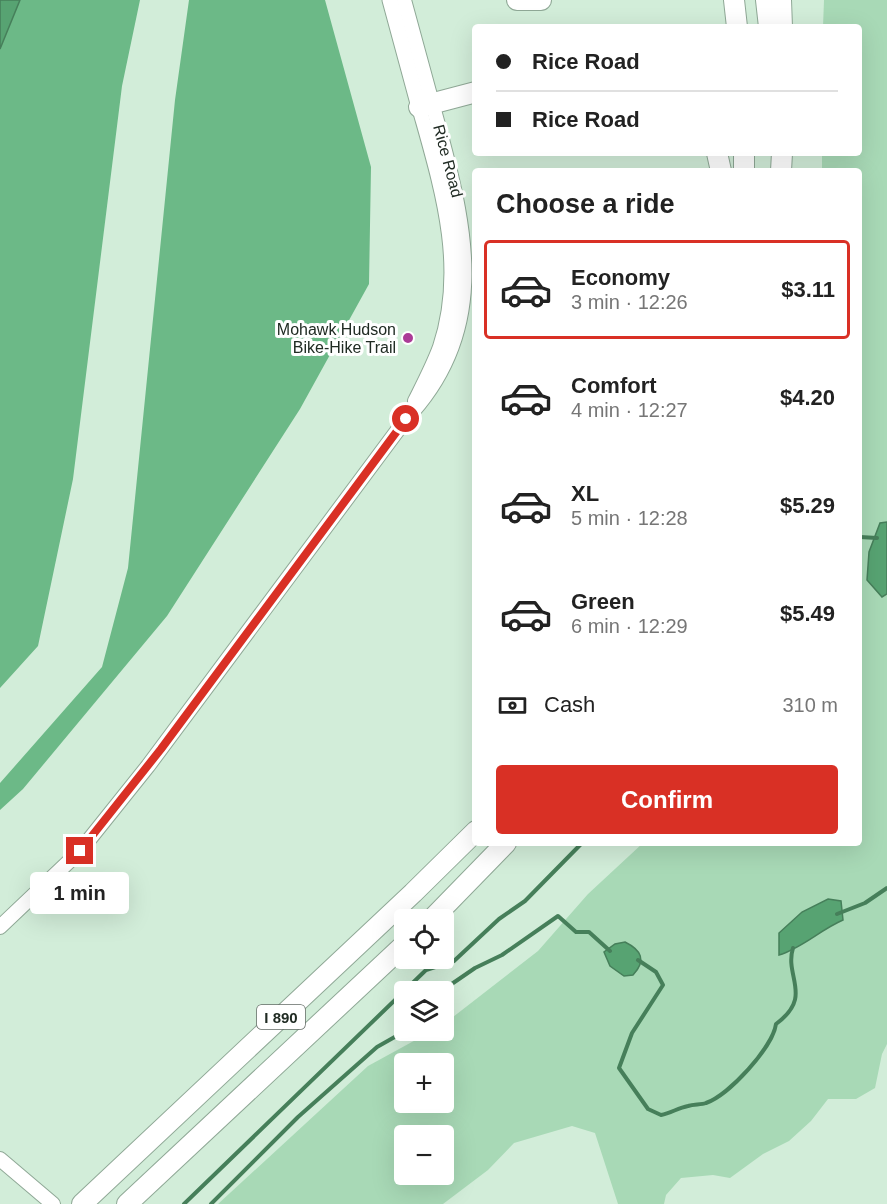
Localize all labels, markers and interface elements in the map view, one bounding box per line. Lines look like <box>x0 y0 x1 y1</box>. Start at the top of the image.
text: Rice Road <box>532 49 640 74</box>
text: Rice Road <box>532 107 640 132</box>
street label: Rice Road <box>430 123 466 199</box>
text: Choose a ride <box>496 189 675 219</box>
icon: car <box>499 263 553 317</box>
text: Economy <box>571 265 670 290</box>
text: $3.11 <box>781 277 835 302</box>
text: 3 min · 12:26 <box>571 291 688 313</box>
place label: Mohawk Hudson Bike-Hike Trail <box>277 321 396 356</box>
marker: Mohawk Hudson Bike-Hike Trail <box>401 331 415 345</box>
icon: car <box>499 371 553 425</box>
text: Comfort <box>571 373 657 398</box>
text: $4.20 <box>780 385 835 410</box>
text: 4 min · 12:27 <box>571 399 688 421</box>
route start <box>392 405 419 432</box>
icon: car <box>499 479 553 533</box>
text: XL <box>571 481 599 506</box>
text: $5.29 <box>780 493 835 518</box>
text: 5 min · 12:28 <box>571 507 688 529</box>
icon: car <box>499 587 553 641</box>
text: Green <box>571 589 635 614</box>
text: $5.49 <box>780 601 835 626</box>
text: 6 min · 12:29 <box>571 615 688 637</box>
icon: cash <box>496 689 529 722</box>
text: Cash <box>544 692 595 717</box>
text: 310 m <box>782 694 838 716</box>
button: Confirm <box>496 765 838 834</box>
route end <box>66 837 93 864</box>
callout: 1 min <box>31 872 130 914</box>
text: 1 min <box>53 882 106 904</box>
map controls <box>394 909 454 1185</box>
button: locate <box>394 909 454 969</box>
button: layers <box>394 981 454 1041</box>
road number: I 890 <box>257 1005 305 1029</box>
button: + <box>394 1053 454 1113</box>
button: − <box>394 1125 454 1185</box>

